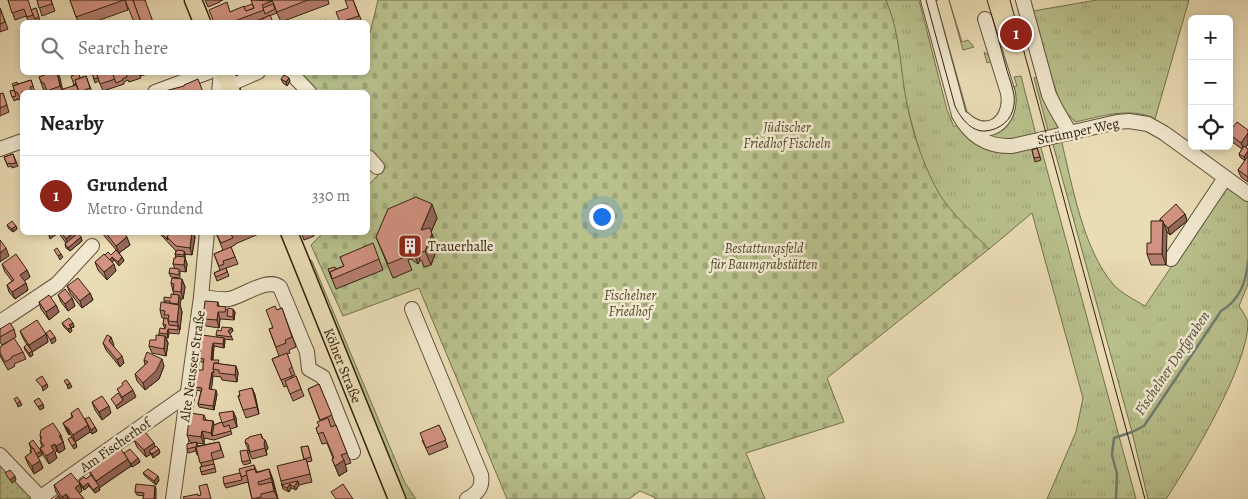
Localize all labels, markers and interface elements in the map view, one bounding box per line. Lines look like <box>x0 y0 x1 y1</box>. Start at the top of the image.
pin: 1 <box>1000 15 1032 53</box>
map controls <box>1188 15 1233 150</box>
button: + <box>1188 15 1233 60</box>
search box <box>20 20 370 75</box>
icon: search <box>38 34 66 62</box>
text: Search here <box>78 35 168 61</box>
button: − <box>1188 60 1233 105</box>
button: locate <box>1188 105 1233 150</box>
text: Nearby <box>40 109 103 137</box>
street label: Strümper Weg <box>1035 114 1121 149</box>
park label: Jüdischer Friedhof Fischeln <box>743 118 831 153</box>
text: Grundend <box>87 172 168 198</box>
text: 1 <box>53 185 59 207</box>
text: 330 m <box>312 185 350 207</box>
text: Metro · Grundend <box>87 198 203 220</box>
your location <box>589 204 615 230</box>
building icon: Trauerhalle <box>397 233 423 259</box>
place label: Trauerhalle <box>428 237 493 256</box>
park label: Bestattungsfeld für Baumgrabstätten <box>708 239 818 274</box>
park label: Fischelner Friedhof <box>604 286 657 321</box>
water label: Fischelner Dorfgraben <box>1130 307 1214 419</box>
street label: Alte Neusser Straße <box>175 309 210 424</box>
street label: Kölner Straße <box>319 325 366 406</box>
street label: Am Fischerhof <box>75 412 157 478</box>

